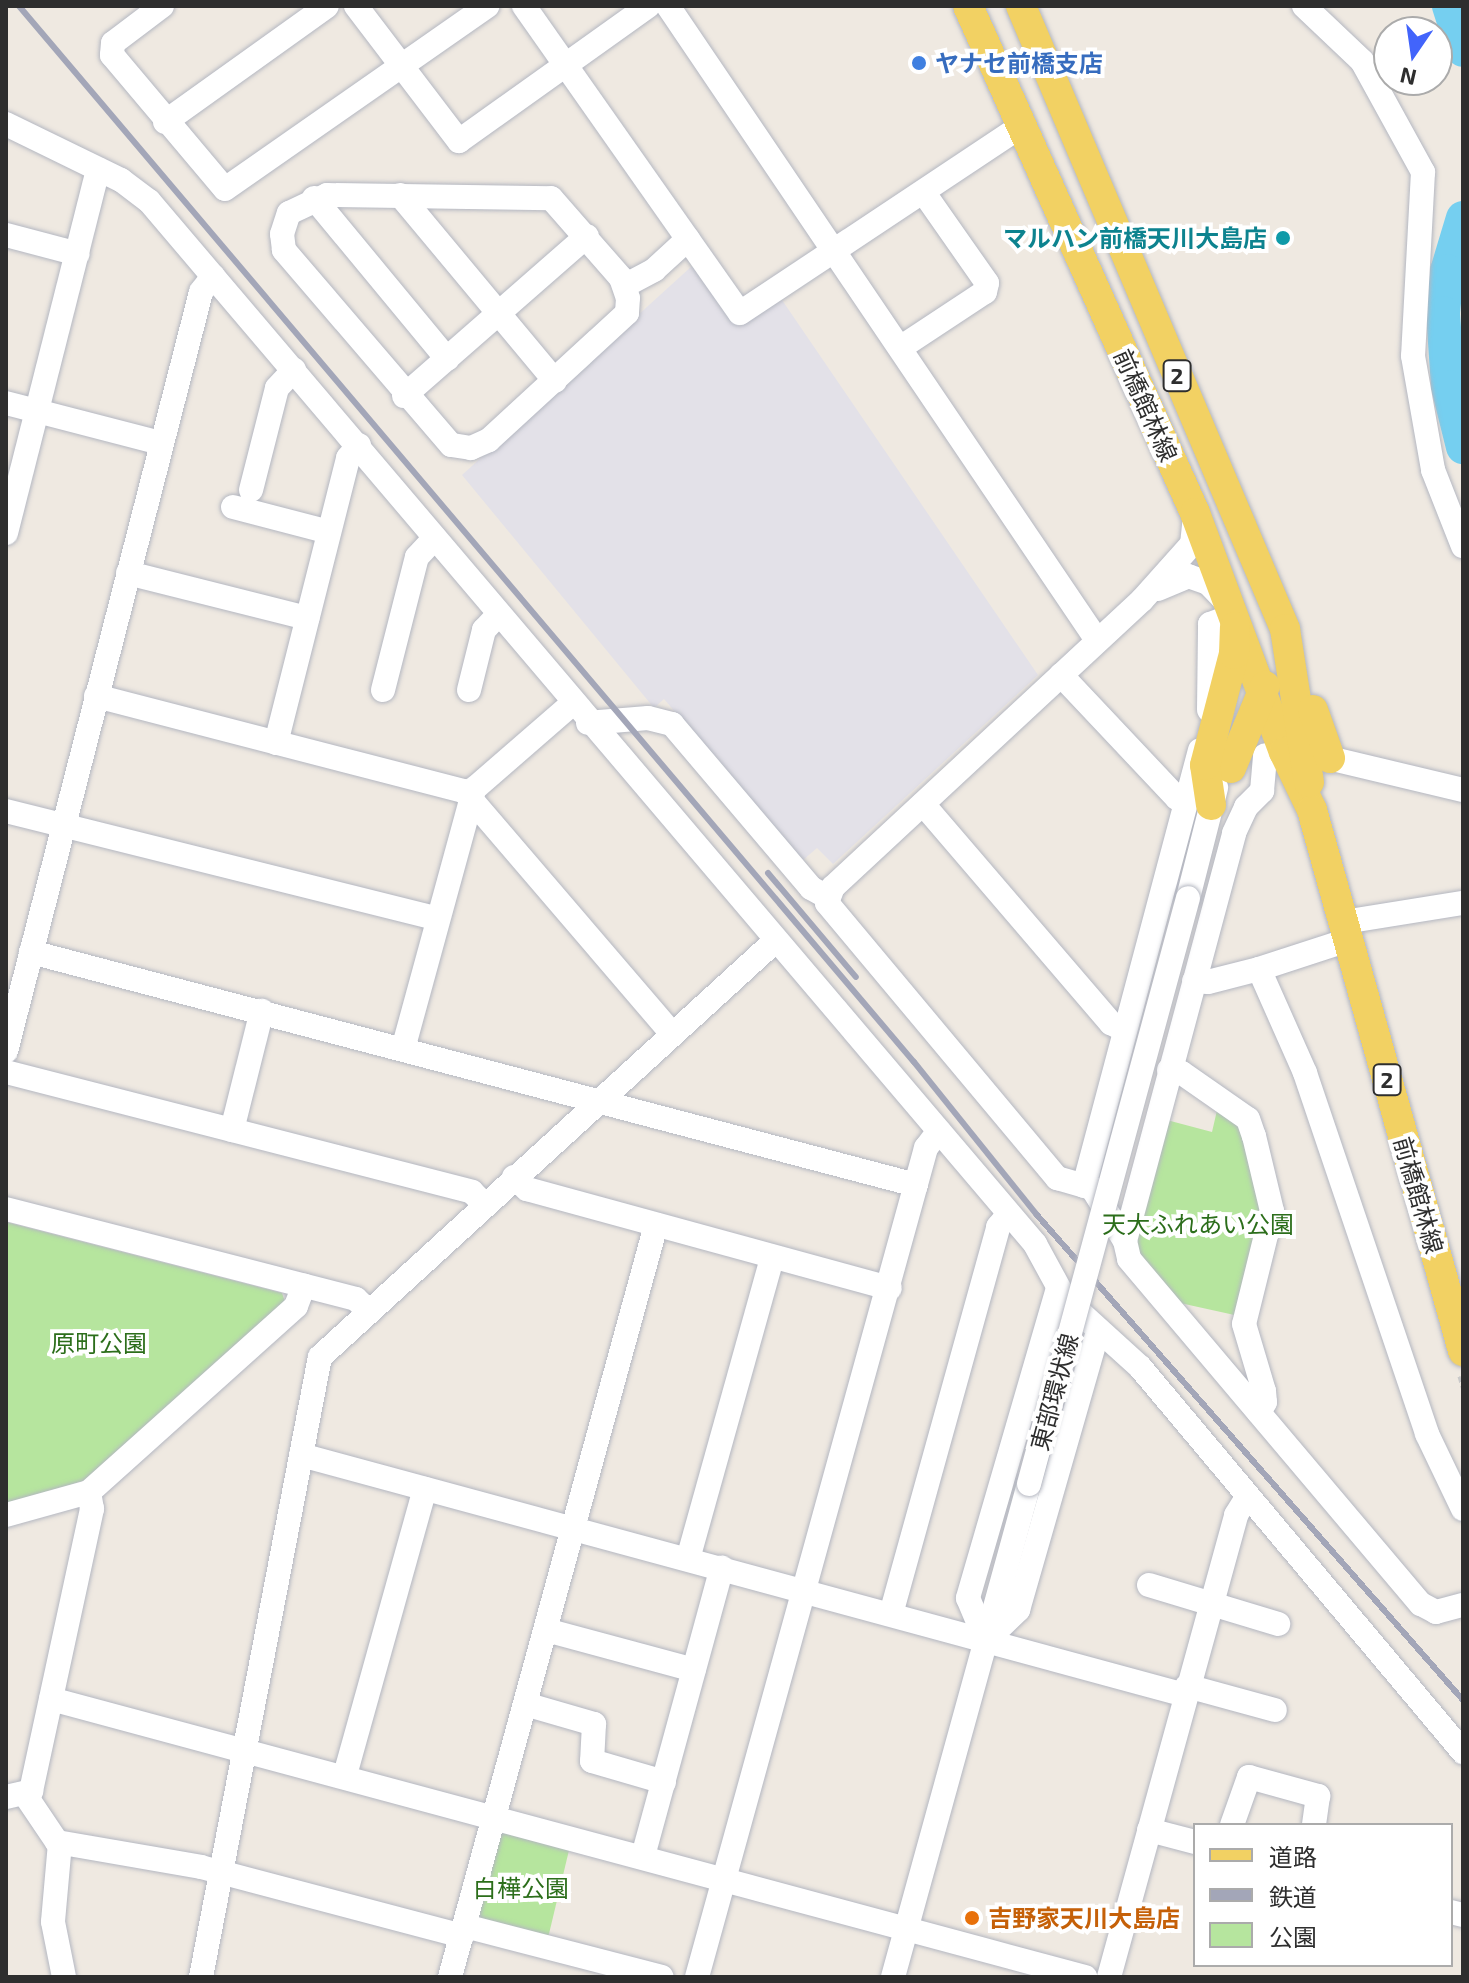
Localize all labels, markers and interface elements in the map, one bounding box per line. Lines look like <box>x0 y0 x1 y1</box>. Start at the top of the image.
north arrow <box>1373 16 1453 96</box>
place label: ヤナセ前橋支店 <box>935 49 1103 77</box>
marker: ヤナセ前橋支店 <box>910 54 928 72</box>
text: N <box>1397 63 1419 92</box>
place label: マルハン前橋天川大島店 <box>1003 224 1267 252</box>
marker: マルハン前橋天川大島店 <box>1274 229 1292 247</box>
street label: 前橋館林線 <box>1108 344 1184 466</box>
road number: 2 <box>1161 358 1193 394</box>
road number: 2 <box>1371 1062 1403 1098</box>
street label: 前橋館林線 <box>1389 1133 1449 1257</box>
park label: 天大ふれあい公園 <box>1102 1210 1294 1238</box>
park label: 原町公園 <box>51 1329 147 1357</box>
street label: 東部環状線 <box>1025 1330 1083 1454</box>
legend <box>1193 1823 1453 1967</box>
text: 道路 <box>1269 1842 1317 1871</box>
park label: 白樺公園 <box>473 1874 569 1902</box>
text: 鉄道 <box>1269 1882 1317 1911</box>
place label: 吉野家天川大島店 <box>988 1904 1180 1932</box>
marker: 吉野家天川大島店 <box>963 1909 981 1927</box>
text: 公園 <box>1269 1922 1317 1951</box>

